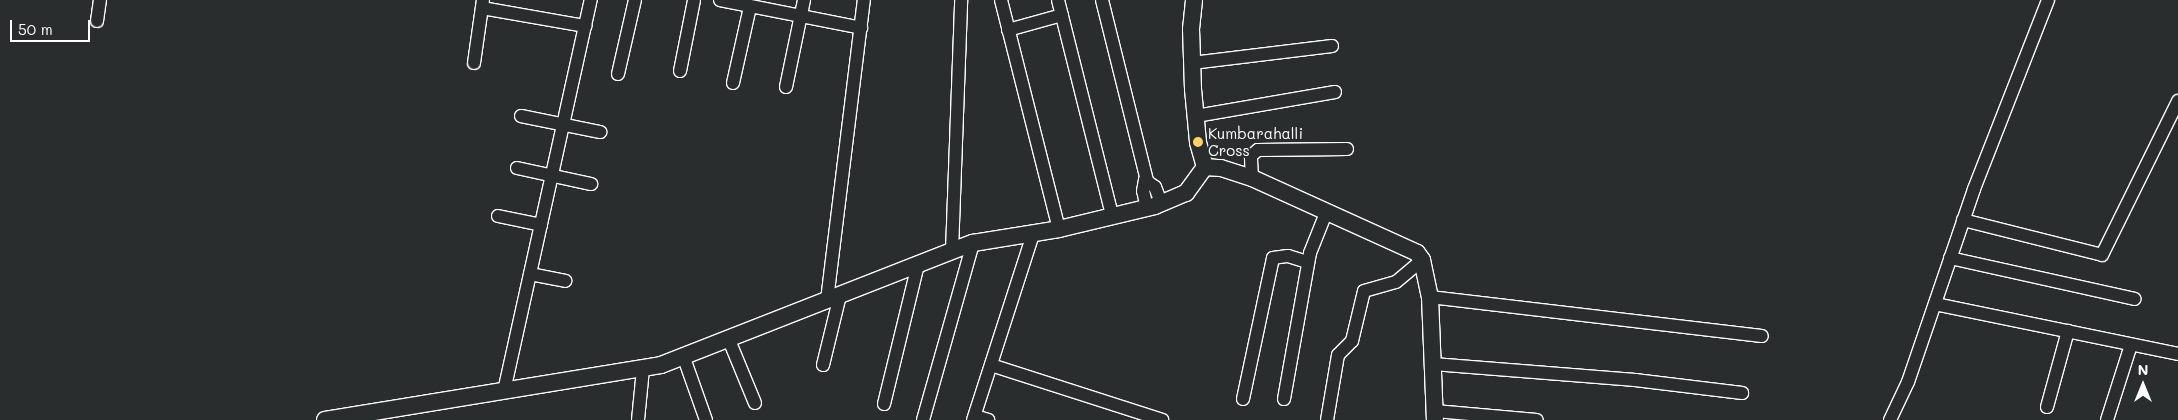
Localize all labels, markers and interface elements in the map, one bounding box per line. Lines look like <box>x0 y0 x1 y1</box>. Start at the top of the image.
scale bar <box>12 10 92 42</box>
text: 50 m <box>18 19 53 39</box>
place label: Kumbarahalli Cross <box>1208 124 1303 159</box>
marker: Kumbarahalli Cross <box>1192 136 1204 148</box>
north arrow <box>2118 360 2168 410</box>
text: N <box>2138 360 2148 379</box>

